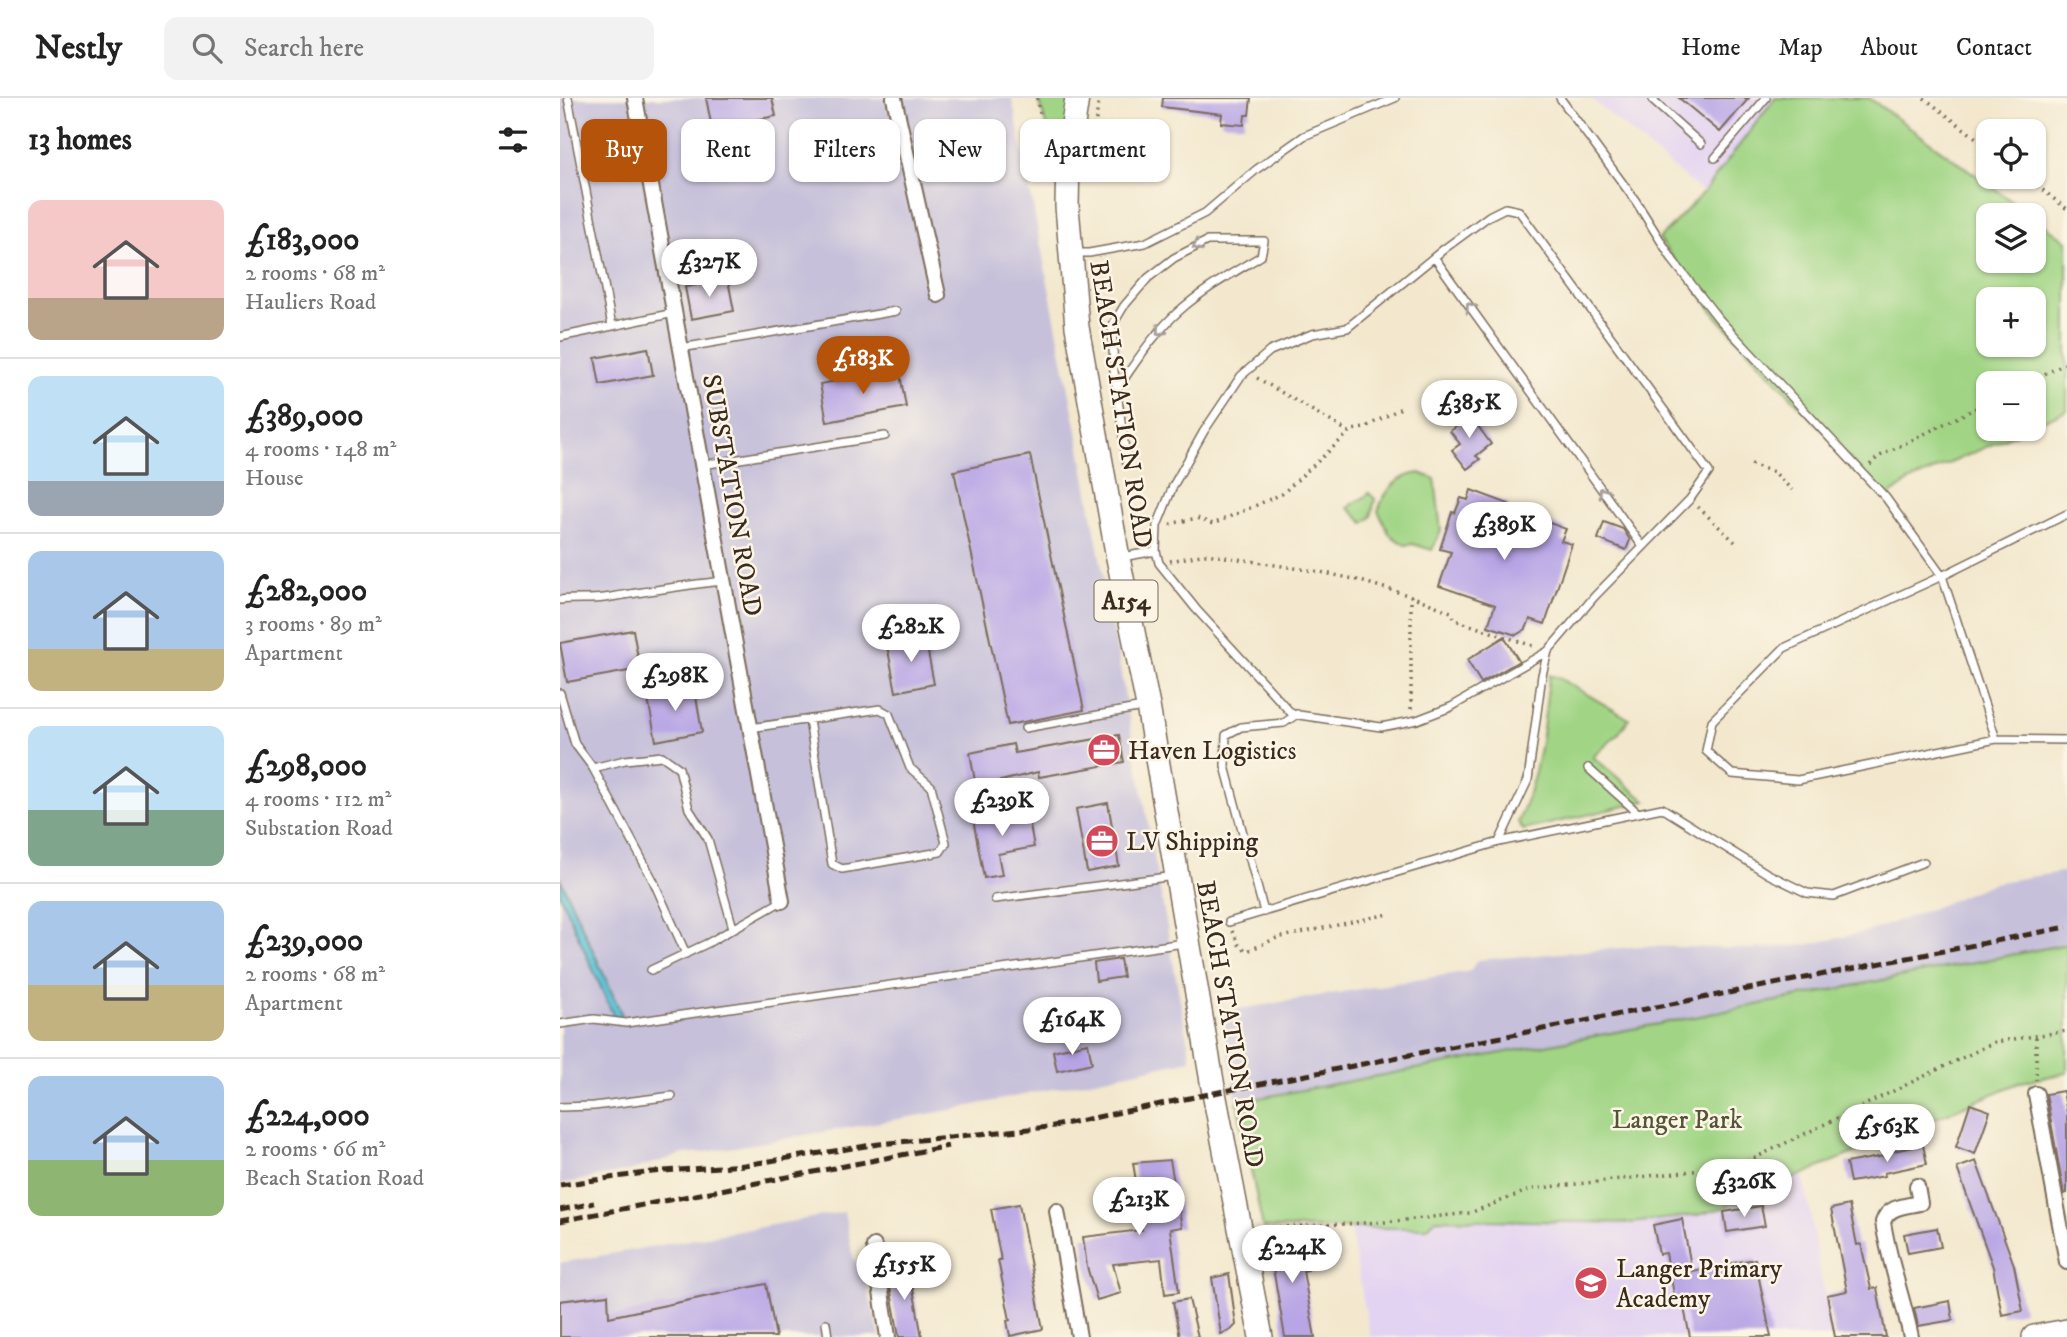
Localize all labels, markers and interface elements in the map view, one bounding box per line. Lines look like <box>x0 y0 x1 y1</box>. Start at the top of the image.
search box <box>164 17 654 80</box>
text: Nestly <box>35 28 122 69</box>
icon: search <box>188 29 226 67</box>
text: Search here <box>244 32 364 65</box>
text: Home <box>1681 33 1740 63</box>
text: Map <box>1778 33 1823 63</box>
text: About <box>1861 33 1918 63</box>
text: Contact <box>1956 33 2032 63</box>
chip: Buy <box>581 119 667 182</box>
chip: Rent <box>681 119 775 182</box>
chip: Filters <box>789 119 900 182</box>
chip: New <box>914 119 1006 182</box>
chip: Apartment <box>1020 119 1170 182</box>
map controls <box>1976 119 2046 441</box>
button: locate <box>1976 119 2046 189</box>
icon: filters <box>494 121 532 159</box>
text: 13 homes <box>28 122 132 159</box>
button: layers <box>1976 203 2046 273</box>
text: £183,000 <box>245 222 360 259</box>
icon: home <box>84 228 168 312</box>
one-way arrow <box>1192 238 1204 252</box>
pin: £327K <box>660 240 758 299</box>
text: £327K <box>677 247 741 276</box>
street label: BEACH STATION ROAD <box>1081 258 1160 550</box>
text: 2 rooms · 68 m² <box>245 259 385 288</box>
button: + <box>1976 287 2046 357</box>
text: Hauliers Road <box>245 288 376 317</box>
one-way arrow <box>1466 302 1478 315</box>
one-way arrow <box>1156 323 1169 336</box>
pin: £183K <box>814 336 912 396</box>
text: £183K <box>833 344 893 373</box>
button: − <box>1976 371 2046 441</box>
street label: SUBSTATION ROAD <box>694 372 769 619</box>
pin: £385K <box>1420 380 1518 440</box>
text: £385K <box>1437 388 1501 417</box>
text: £389,000 <box>245 398 363 435</box>
icon: home <box>84 404 168 488</box>
text: 4 rooms · 148 m² <box>245 435 397 464</box>
text: House <box>245 464 303 493</box>
one-way arrow <box>1599 487 1611 500</box>
pin: £389K <box>1455 503 1553 562</box>
text: £389K <box>1472 510 1536 539</box>
text: £282,000 <box>245 573 367 610</box>
icon: home <box>84 579 168 663</box>
road number: A154 <box>1094 580 1158 622</box>
pin: £282K <box>862 604 960 664</box>
text: 3 rooms · 89 m² <box>245 610 382 639</box>
text: £282K <box>878 612 944 641</box>
text: Apartment <box>245 639 343 668</box>
pin: £298K <box>626 654 724 713</box>
text: £298K <box>642 661 708 690</box>
office icon: Haven Logistics <box>1085 731 1123 769</box>
place label: Haven Logistics <box>1128 735 1296 768</box>
text: £298,000 <box>245 748 367 785</box>
icon: home <box>84 754 168 838</box>
pin: £239K <box>953 778 1051 838</box>
text: 4 rooms · 112 m² <box>245 785 392 814</box>
text: £239K <box>970 786 1034 815</box>
text: Substation Road <box>245 814 393 843</box>
office icon: LV Shipping <box>1083 822 1121 860</box>
place label: LV Shipping <box>1126 826 1259 859</box>
street label: BEACH STATION ROAD <box>1188 878 1271 1170</box>
text: £239,000 <box>245 923 363 960</box>
icon: home <box>84 929 168 1013</box>
text: 2 rooms · 68 m² <box>245 960 385 989</box>
text: Apartment <box>245 989 343 1018</box>
pin: £164K <box>1023 998 1121 1057</box>
text: £164K <box>1039 1005 1105 1034</box>
text: £224,000 <box>245 1098 370 1135</box>
icon: home <box>84 1104 168 1188</box>
park label: Langer Park <box>1612 1104 1742 1137</box>
pin: £563K <box>1838 1104 1936 1164</box>
text: £563K <box>1855 1112 1919 1141</box>
text: 2 rooms · 66 m² <box>245 1135 385 1164</box>
pin: £326K <box>1695 1160 1793 1219</box>
text: Beach Station Road <box>245 1164 424 1193</box>
text: £326K <box>1712 1167 1776 1196</box>
pin: £213K <box>1090 1178 1188 1237</box>
text: £213K <box>1109 1185 1169 1214</box>
pin: £224K <box>1243 1226 1341 1285</box>
text: £224K <box>1258 1233 1326 1262</box>
pin: £155K <box>855 1242 953 1302</box>
text: £155K <box>872 1250 936 1279</box>
place label: Langer Primary Academy <box>1616 1253 1783 1316</box>
school or university icon: Langer Primary Academy <box>1572 1264 1610 1302</box>

